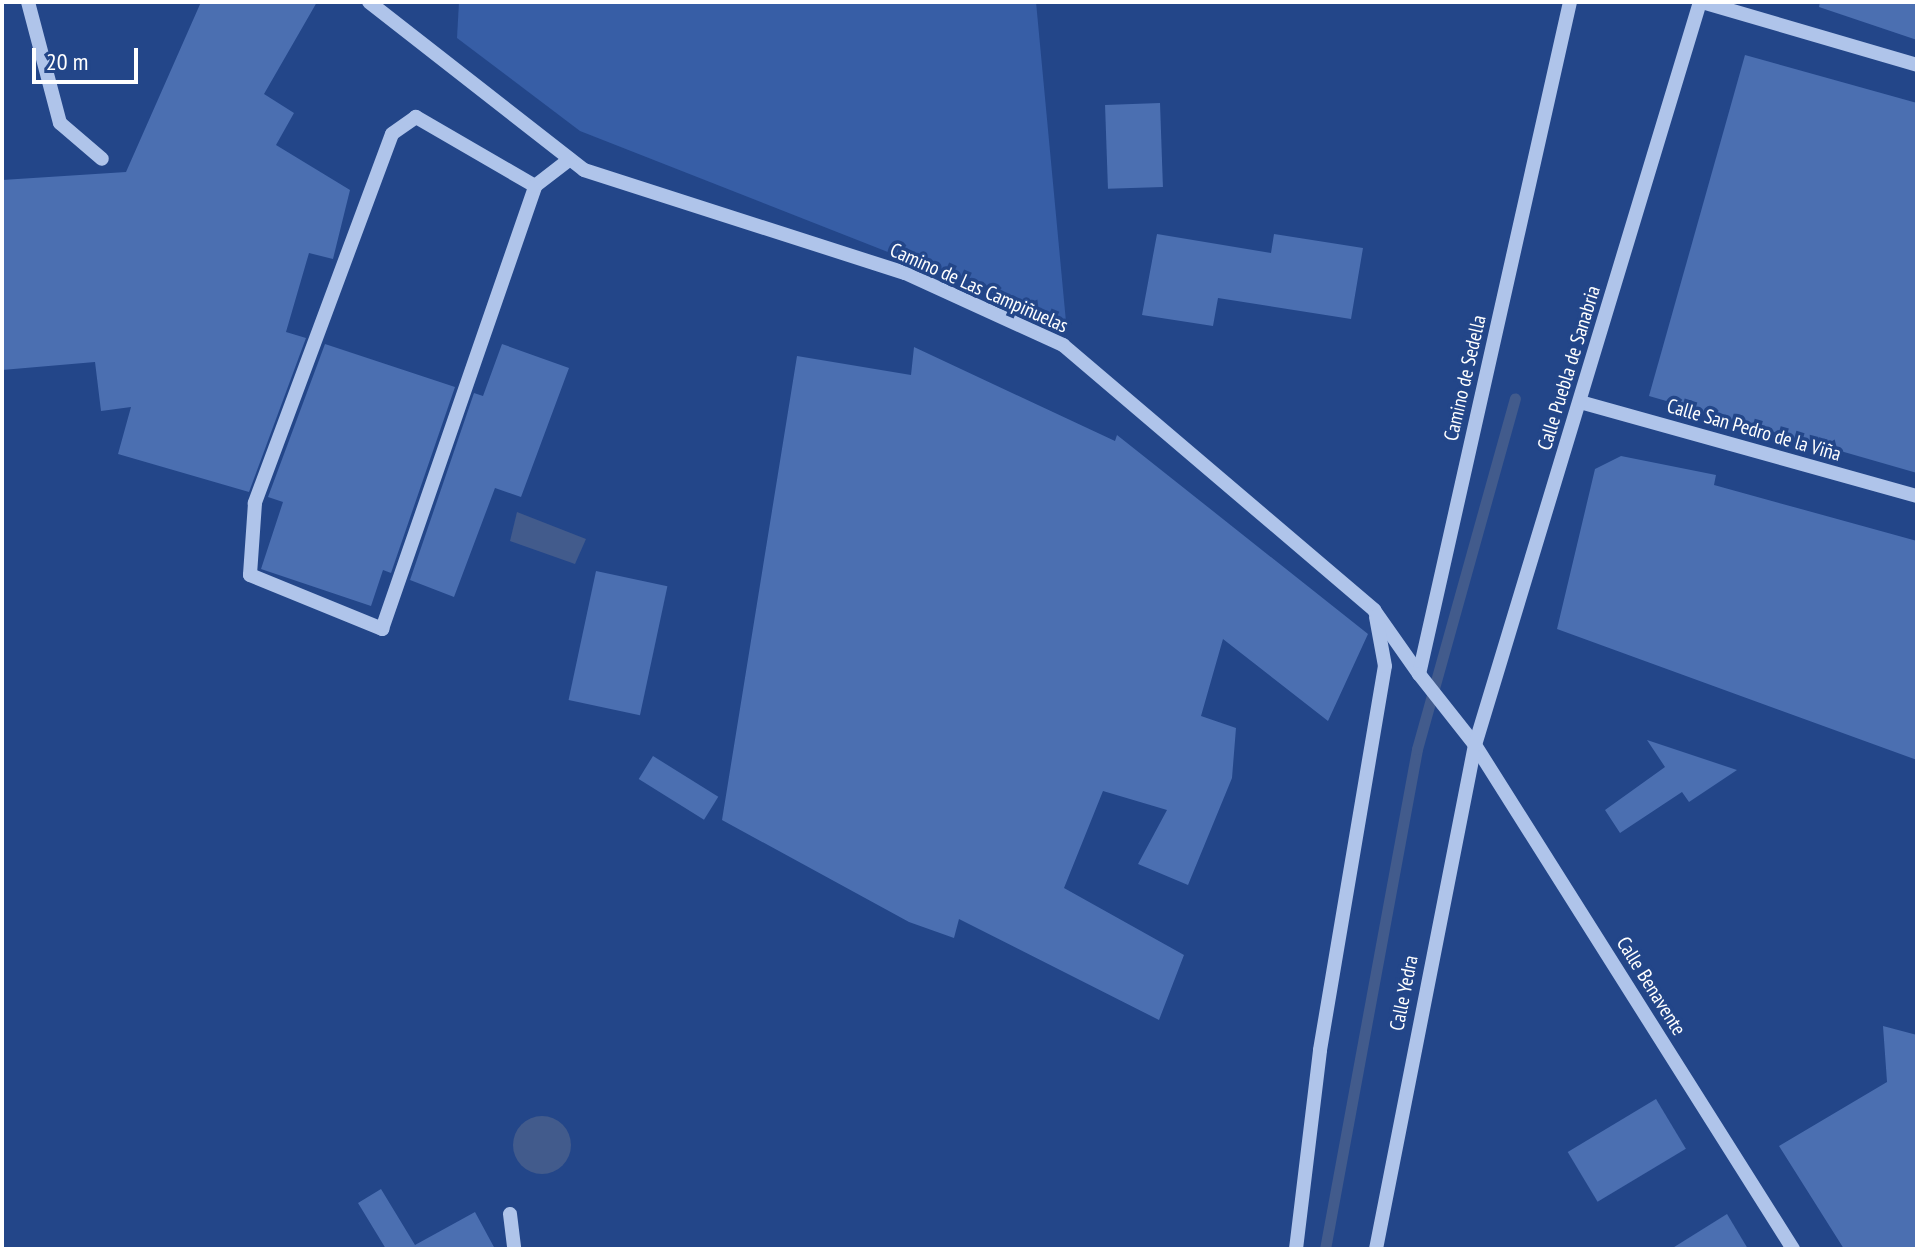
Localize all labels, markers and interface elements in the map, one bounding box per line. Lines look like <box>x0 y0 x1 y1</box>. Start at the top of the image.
scale bar <box>36 32 142 82</box>
text: 20 m <box>46 46 88 77</box>
street label: Camino de Las Campiñuelas <box>886 238 1072 338</box>
street label: Calle Puebla de Sanabria <box>1533 283 1605 453</box>
street label: Camino de Sedella <box>1439 313 1491 443</box>
street label: Calle San Pedro de la Viña <box>1664 394 1844 466</box>
street label: Calle Benavente <box>1611 932 1691 1040</box>
street label: Calle Yedra <box>1385 953 1423 1033</box>

